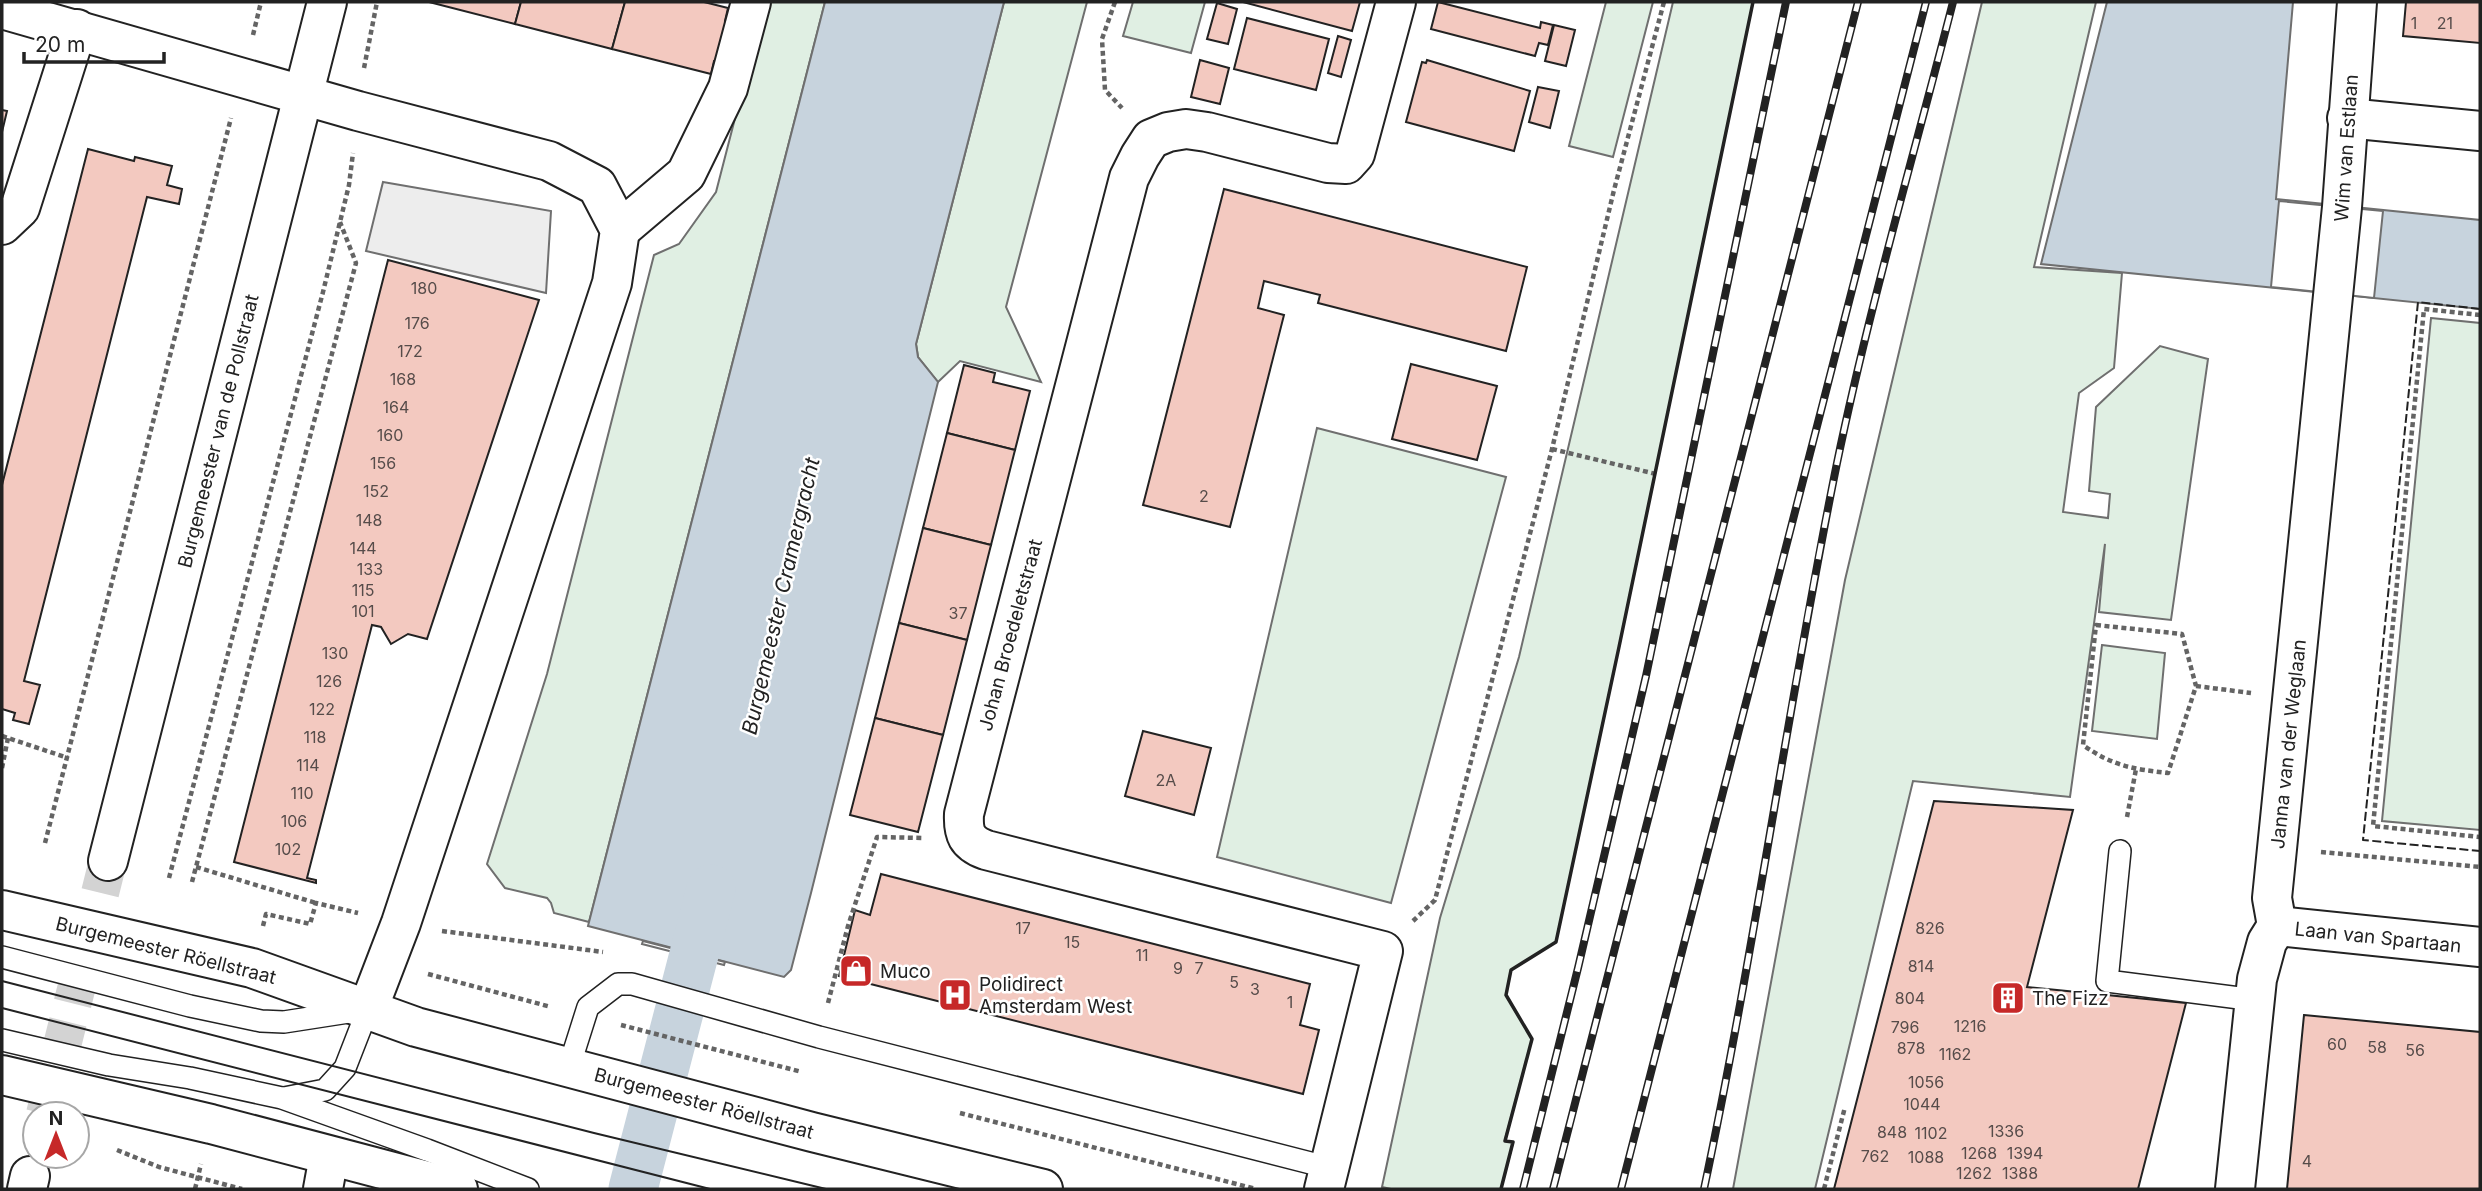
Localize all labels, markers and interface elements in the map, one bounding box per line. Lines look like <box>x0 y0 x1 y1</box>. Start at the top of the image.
house number: 1 <box>2411 13 2417 33</box>
house number: 21 <box>2437 13 2453 33</box>
scale bar <box>24 21 164 65</box>
text: 20 m <box>35 32 85 57</box>
street label: Wim van Estlaan <box>2330 73 2363 223</box>
house number: 180 <box>411 278 437 298</box>
street label: Burgemeester van de Pollstraat <box>173 292 264 570</box>
house number: 176 <box>404 313 430 333</box>
house number: 172 <box>397 341 423 361</box>
house number: 168 <box>390 369 416 389</box>
house number: 164 <box>383 397 409 417</box>
house number: 160 <box>377 425 403 445</box>
house number: 156 <box>370 453 396 473</box>
water label: Burgemeester Cramergracht <box>736 454 825 737</box>
house number: 152 <box>363 481 389 501</box>
house number: 2 <box>1199 486 1209 506</box>
house number: 148 <box>356 510 382 530</box>
street label: Johan Broedeletstraat <box>974 537 1047 734</box>
house number: 144 <box>349 538 377 558</box>
house number: 133 <box>357 559 383 579</box>
house number: 115 <box>352 580 374 600</box>
house number: 101 <box>351 601 375 621</box>
house number: 37 <box>949 603 967 623</box>
street label: Janna van der Weglaan <box>2266 638 2311 850</box>
house number: 130 <box>322 643 348 663</box>
house number: 126 <box>316 671 342 691</box>
house number: 122 <box>309 699 335 719</box>
house number: 118 <box>304 727 326 747</box>
house number: 114 <box>296 755 320 775</box>
house number: 2A <box>1156 770 1176 790</box>
house number: 110 <box>290 783 314 803</box>
house number: 106 <box>281 811 307 831</box>
house number: 102 <box>275 839 301 859</box>
street label: Burgemeester Röellstraat <box>53 912 278 989</box>
street label: Laan van Spartaan <box>2293 917 2462 958</box>
house number: 17 <box>1015 918 1031 938</box>
house number: 826 <box>1915 918 1945 938</box>
house number: 15 <box>1064 932 1080 952</box>
house number: 11 <box>1135 945 1149 965</box>
shop icon: Muco <box>837 952 875 990</box>
house number: 814 <box>1908 956 1934 976</box>
house number: 9 <box>1173 958 1183 978</box>
house number: 7 <box>1194 958 1204 978</box>
place label: Muco <box>880 960 931 983</box>
house number: 5 <box>1229 972 1239 992</box>
place label: Polidirect Amsterdam West <box>979 973 1132 1018</box>
hospital icon: Polidirect Amsterdam West <box>936 976 974 1014</box>
house number: 3 <box>1250 979 1260 999</box>
building icon: The Fizz <box>1989 979 2027 1017</box>
place label: The Fizz <box>2032 987 2109 1010</box>
house number: 804 <box>1895 988 1925 1008</box>
house number: 1 <box>1287 992 1293 1012</box>
house number: 1216 <box>1954 1016 1986 1036</box>
house number: 796 <box>1891 1017 1919 1037</box>
house number: 60 <box>2327 1034 2347 1054</box>
house number: 58 <box>2367 1037 2387 1057</box>
house number: 878 <box>1897 1038 1925 1058</box>
house number: 56 <box>2405 1040 2425 1060</box>
house number: 1162 <box>1939 1044 1971 1064</box>
street label: Burgemeester Röellstraat <box>592 1063 816 1144</box>
house number: 1056 <box>1908 1072 1944 1092</box>
house number: 1044 <box>1903 1094 1941 1114</box>
north arrow <box>21 1100 91 1170</box>
text: N <box>49 1107 63 1130</box>
house number: 1336 <box>1988 1121 2024 1141</box>
house number: 848 <box>1877 1122 1907 1142</box>
house number: 1102 <box>1915 1123 1947 1143</box>
house number: 1268 <box>1961 1143 1997 1163</box>
house number: 1394 <box>2007 1143 2043 1163</box>
house number: 762 <box>1861 1146 1889 1166</box>
house number: 1088 <box>1908 1147 1944 1167</box>
house number: 4 <box>2302 1151 2312 1171</box>
house number: 1262 <box>1956 1163 1992 1183</box>
house number: 1388 <box>2002 1163 2038 1183</box>

